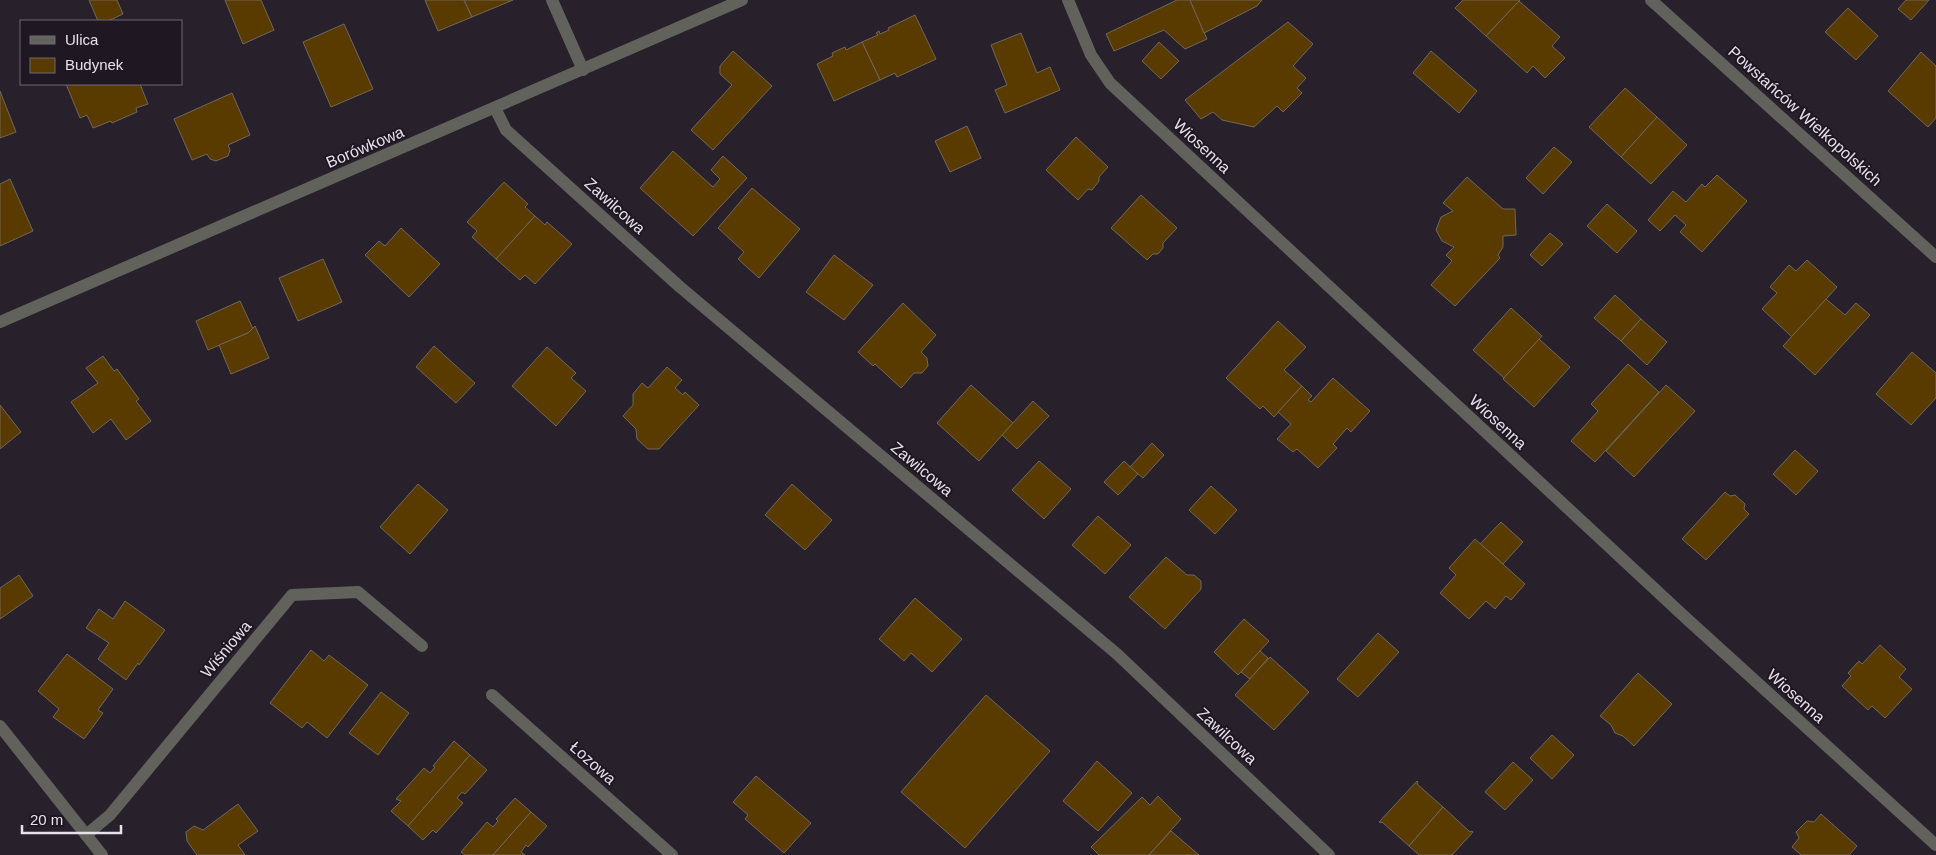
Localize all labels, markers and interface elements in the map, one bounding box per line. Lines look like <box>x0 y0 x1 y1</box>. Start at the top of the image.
legend <box>20 20 182 85</box>
text: Ulica <box>65 31 99 48</box>
street label: Powstańców Wielkopolskich <box>1725 43 1885 189</box>
text: Budynek <box>65 56 124 73</box>
street label: Wiosenna <box>1170 116 1234 177</box>
street label: Borówkowa <box>324 123 406 171</box>
street label: Zawilcowa <box>582 175 649 237</box>
street label: Wiosenna <box>1466 392 1530 453</box>
street label: Zawilcowa <box>888 438 956 500</box>
street label: Wiśniowa <box>197 617 255 681</box>
street label: Wiosenna <box>1764 666 1828 726</box>
street label: Zawilcowa <box>1194 704 1260 768</box>
street label: Łozowa <box>567 738 619 788</box>
scale bar <box>22 802 121 834</box>
text: 20 m <box>30 811 63 828</box>

